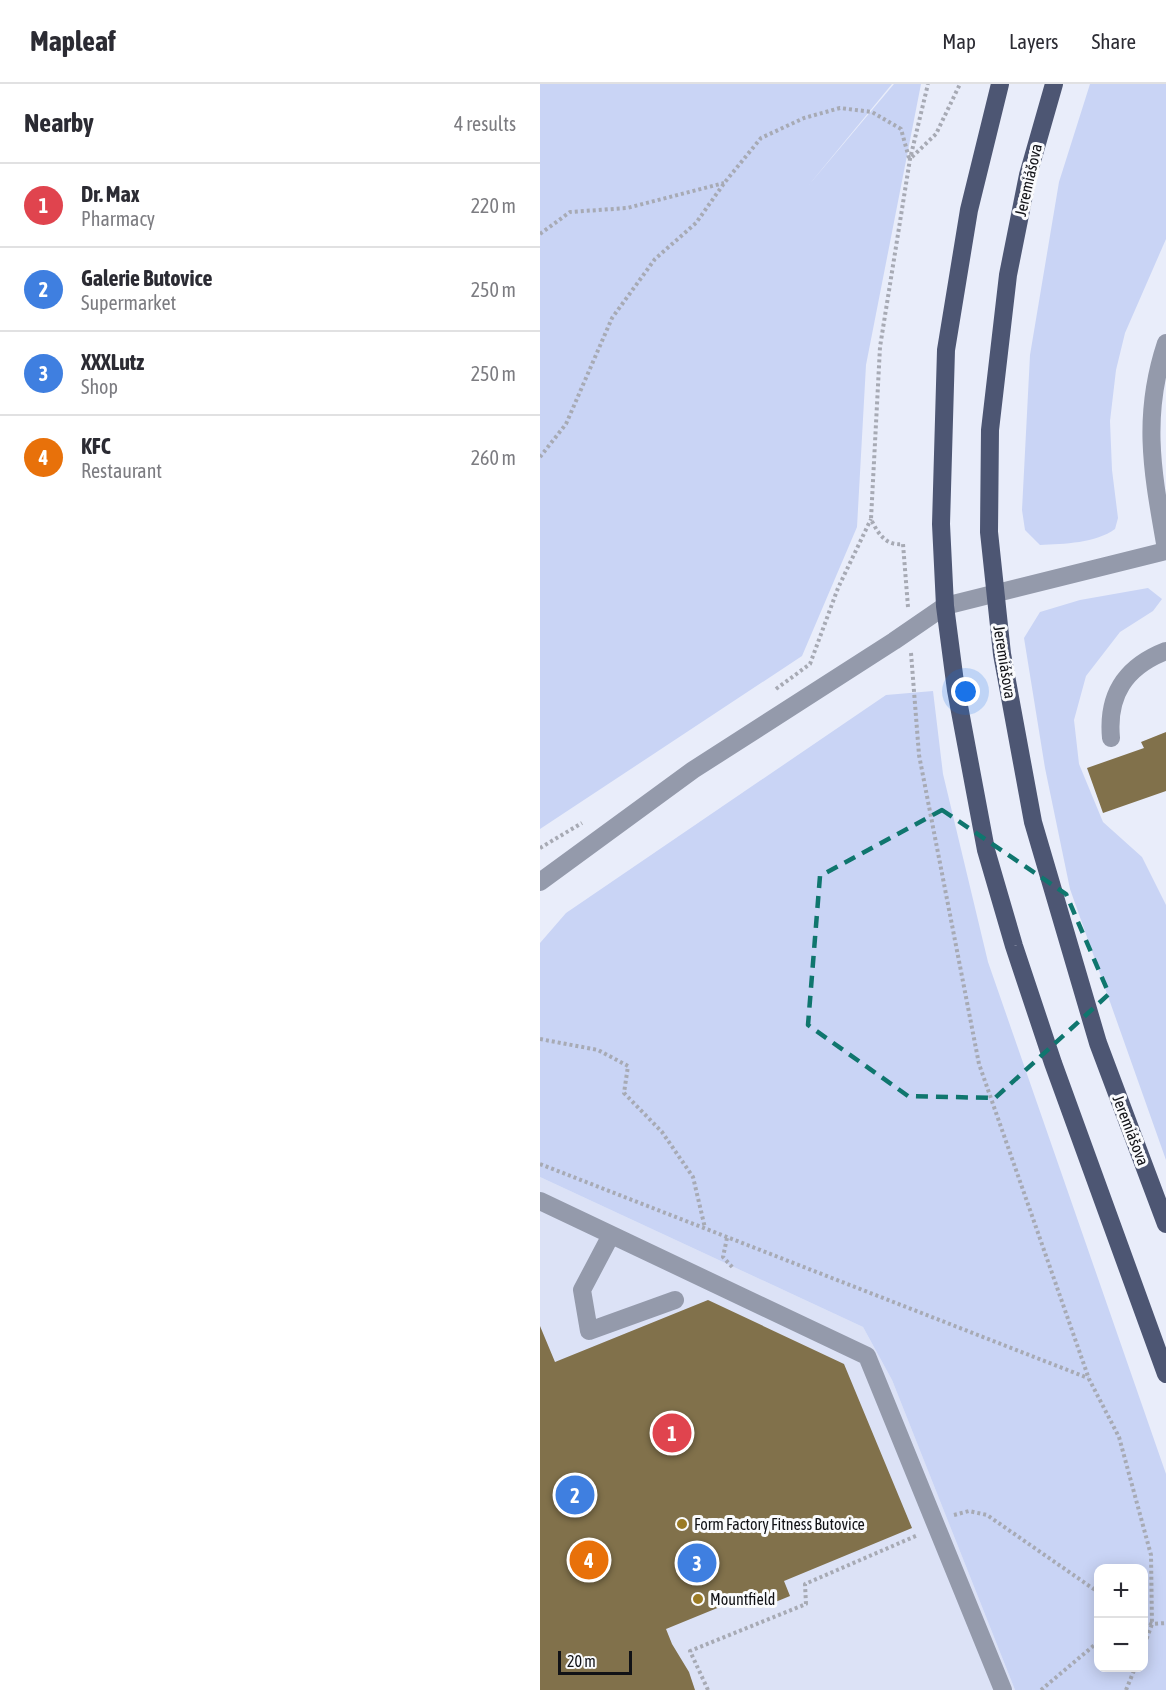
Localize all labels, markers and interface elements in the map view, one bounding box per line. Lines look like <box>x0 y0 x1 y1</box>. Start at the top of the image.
text: Mapleaf <box>30 25 116 57</box>
text: Map <box>942 29 976 53</box>
text: Layers <box>1009 29 1059 53</box>
text: Share <box>1092 29 1136 53</box>
text: Nearby <box>24 108 94 138</box>
text: 4 results <box>454 112 516 135</box>
street label: Jeremiášova <box>1011 142 1045 218</box>
text: Dr. Max <box>81 181 140 207</box>
text: 1 <box>39 194 48 217</box>
text: 220 m <box>471 194 516 217</box>
text: Pharmacy <box>81 207 155 230</box>
text: Galerie Butovice <box>81 265 213 291</box>
text: 2 <box>39 278 48 301</box>
text: 250 m <box>471 278 516 301</box>
text: Supermarket <box>81 291 176 314</box>
text: XXXLutz <box>81 349 144 375</box>
text: 3 <box>39 362 48 385</box>
text: 250 m <box>471 362 516 385</box>
text: Shop <box>81 375 118 398</box>
text: KFC <box>81 433 111 459</box>
text: 4 <box>39 446 48 469</box>
text: 260 m <box>471 446 516 469</box>
text: Restaurant <box>81 459 162 482</box>
street label: Jeremiášova <box>990 624 1020 700</box>
your location <box>951 677 980 706</box>
street label: Jeremiášova <box>1109 1092 1153 1168</box>
pin: 1 <box>652 1410 692 1456</box>
pin: 2 <box>555 1472 594 1518</box>
place label: Form Factory Fitness Butovice <box>694 1515 865 1534</box>
marker: Form Factory Fitness Butovice <box>675 1517 689 1531</box>
pin: 4 <box>569 1538 608 1582</box>
pin: 3 <box>678 1540 716 1586</box>
map controls <box>1094 1564 1148 1672</box>
button: + <box>1094 1564 1148 1618</box>
place label: Mountfield <box>710 1590 775 1608</box>
marker: Mountfield <box>691 1592 705 1606</box>
button: − <box>1094 1618 1148 1672</box>
scale bar <box>558 1648 632 1676</box>
text: 20 m <box>567 1652 596 1670</box>

